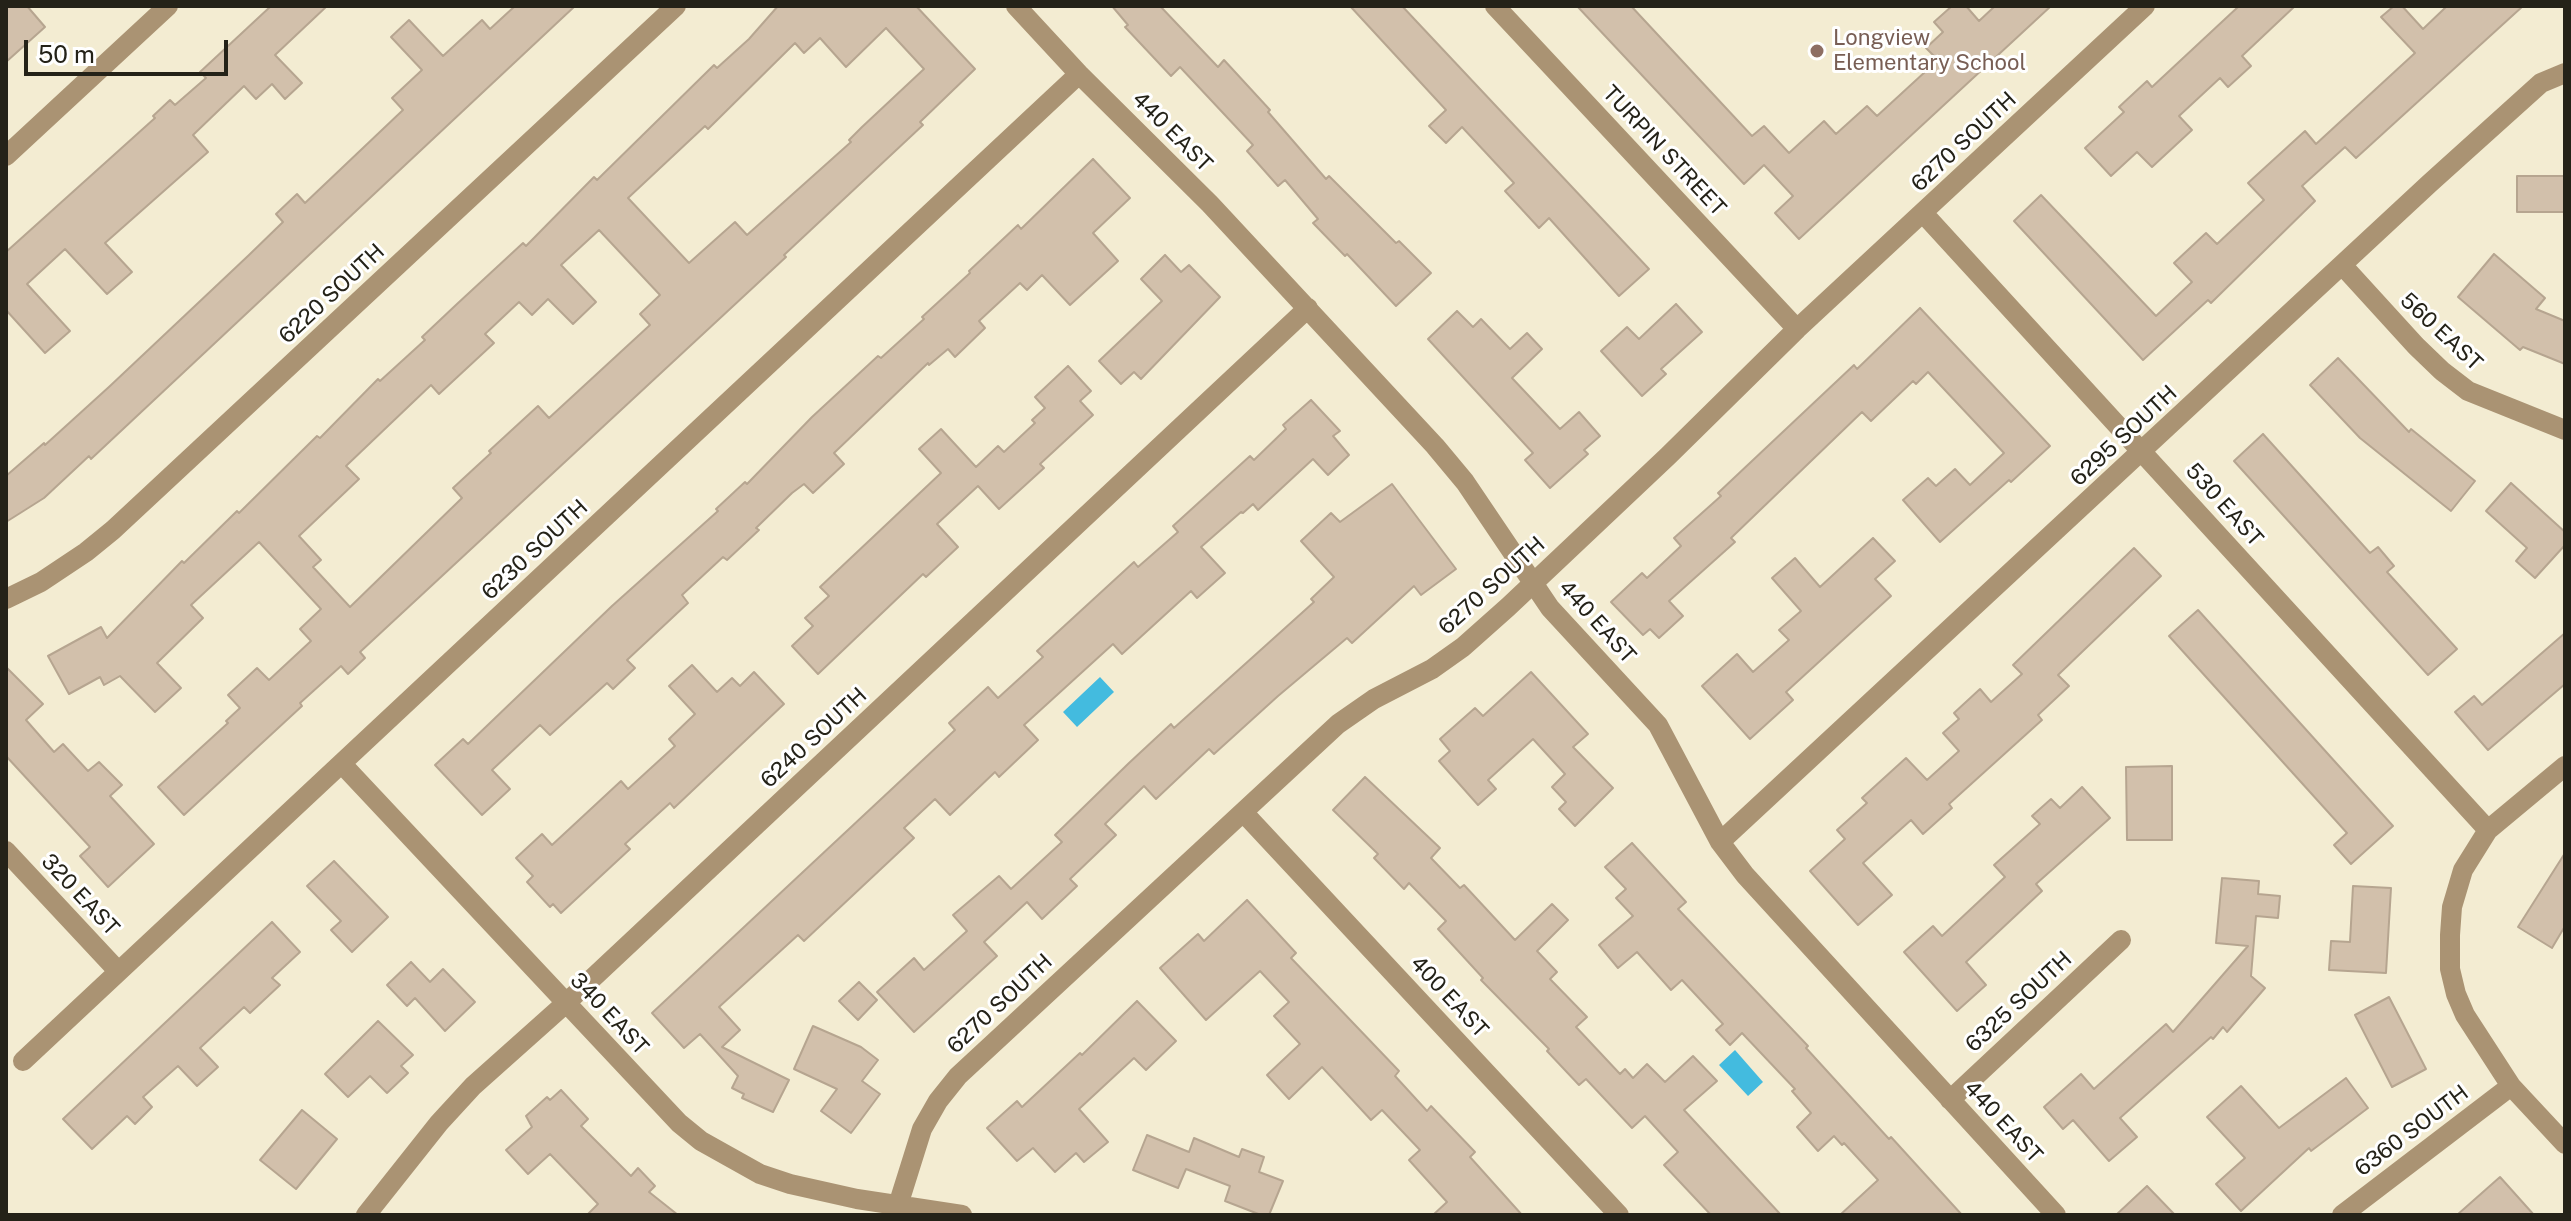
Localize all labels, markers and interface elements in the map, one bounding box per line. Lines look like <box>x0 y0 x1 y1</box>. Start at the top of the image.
scale bar <box>28 24 232 74</box>
place label: Longview Elementary School <box>1833 25 2026 76</box>
text: 50 m <box>38 40 95 68</box>
marker: Longview Elementary School <box>1808 42 1826 60</box>
street label: TURPIN STREET <box>1597 80 1731 222</box>
street label: 440 EAST <box>1126 86 1218 178</box>
street label: 6270 SOUTH <box>1906 87 2022 197</box>
street label: 6220 SOUTH <box>274 239 390 349</box>
street label: 560 EAST <box>2394 287 2488 377</box>
street label: 6295 SOUTH <box>2065 380 2183 492</box>
street label: 530 EAST <box>2180 458 2268 552</box>
street label: 6230 SOUTH <box>477 494 593 606</box>
street label: 6270 SOUTH <box>1433 531 1551 641</box>
street label: 440 EAST <box>1553 575 1641 669</box>
street label: 6240 SOUTH <box>756 682 872 794</box>
street label: 320 EAST <box>36 849 124 941</box>
street label: 6325 SOUTH <box>1960 946 2078 1058</box>
street label: 6270 SOUTH <box>942 949 1058 1059</box>
street label: 400 EAST <box>1404 951 1494 1043</box>
street label: 340 EAST <box>564 967 654 1061</box>
street label: 440 EAST <box>1958 1075 2048 1169</box>
street label: 6360 SOUTH <box>2350 1080 2474 1182</box>

